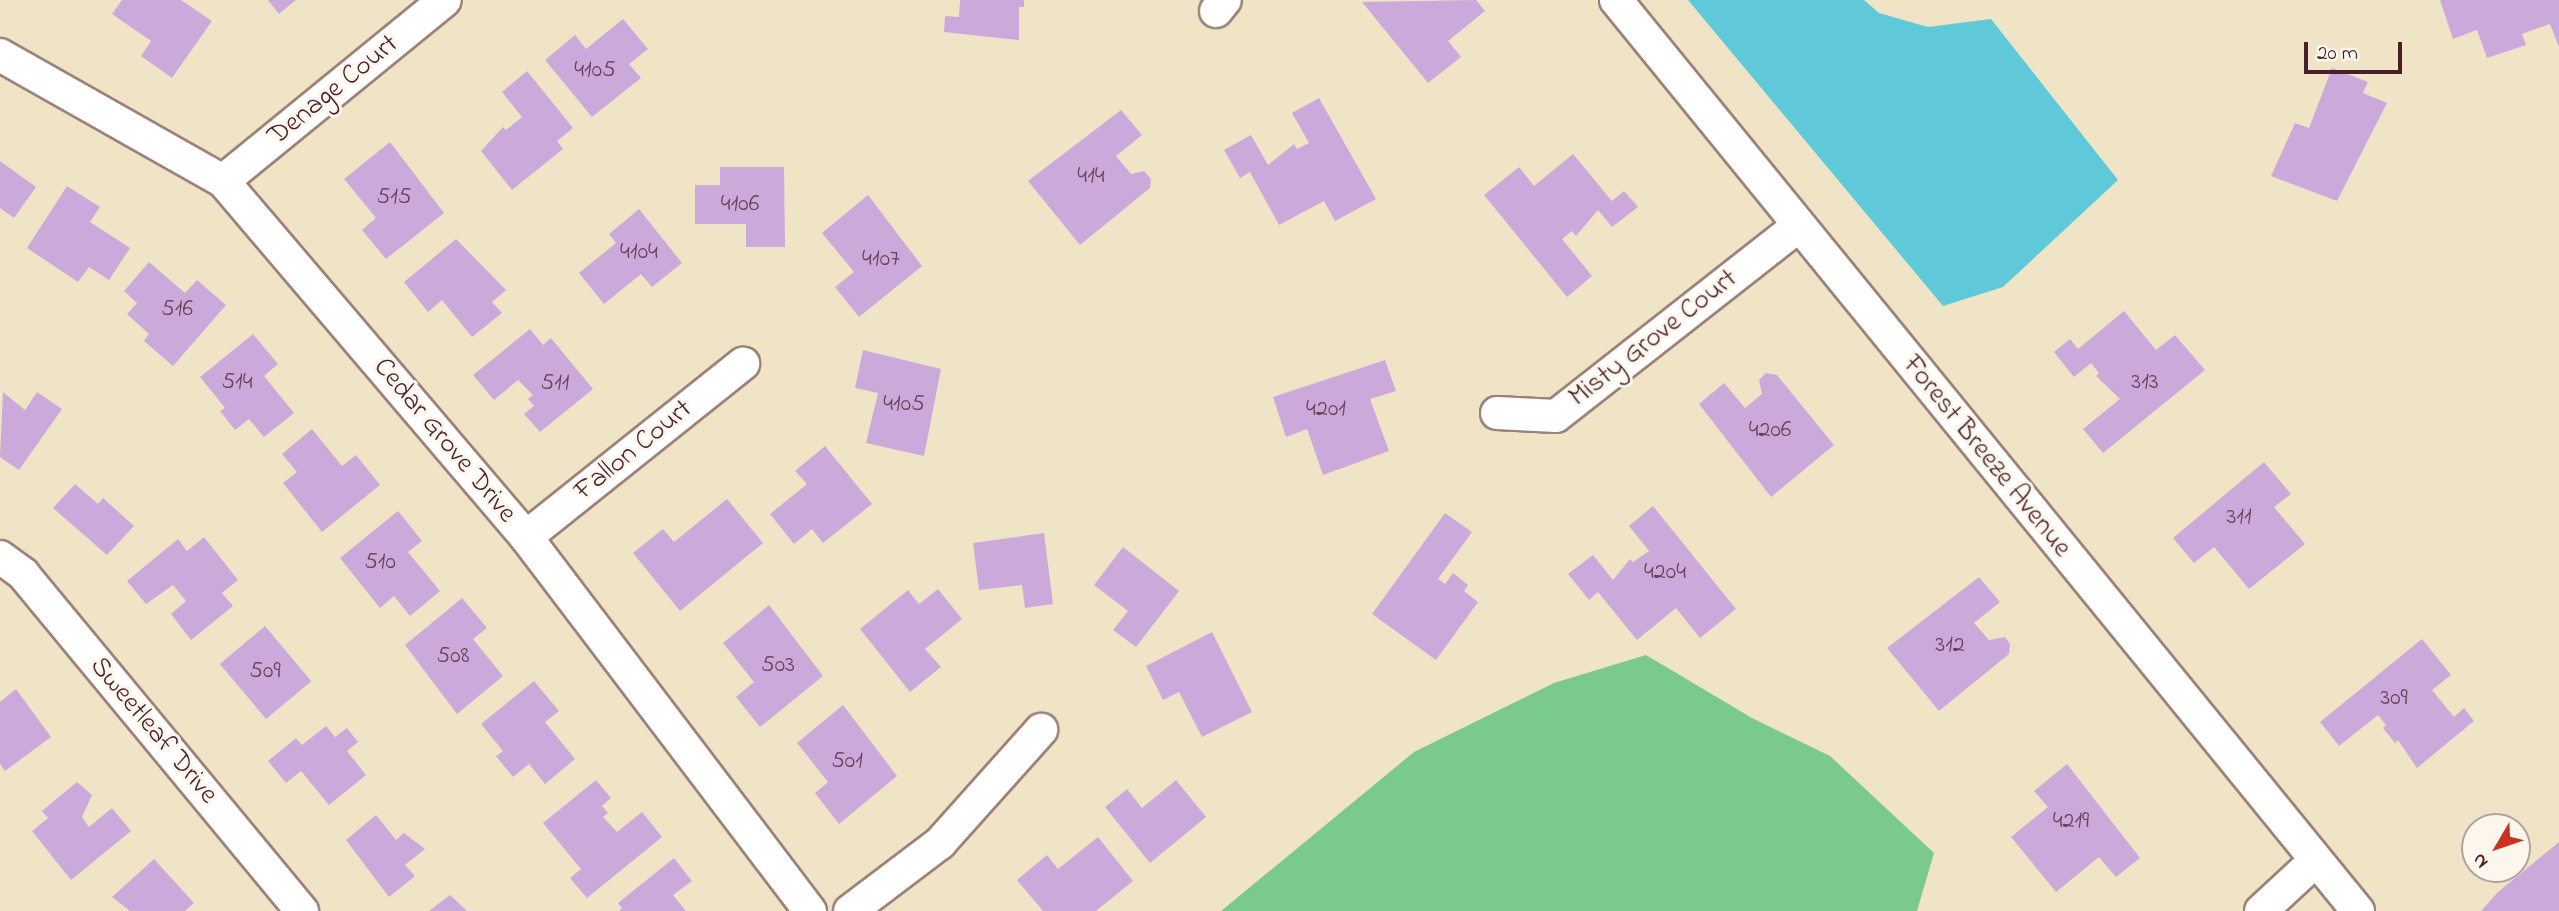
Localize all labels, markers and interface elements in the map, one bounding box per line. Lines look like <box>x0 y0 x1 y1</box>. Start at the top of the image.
street label: Denage Court <box>262 28 406 154</box>
scale bar <box>2307 28 2405 72</box>
text: 20 m <box>2317 39 2358 69</box>
house number: 4105 <box>574 57 616 85</box>
house number: 414 <box>1077 163 1105 191</box>
house number: 515 <box>376 184 412 212</box>
house number: 4106 <box>721 191 759 219</box>
house number: 4104 <box>620 239 658 267</box>
house number: 4107 <box>862 246 900 274</box>
street label: Misty Grove Court <box>1563 263 1745 415</box>
house number: 516 <box>161 296 193 324</box>
street label: Forest Breeze Avenue <box>1894 349 2078 565</box>
street label: Cedar Grove Drive <box>365 352 523 530</box>
house number: 514 <box>221 369 253 397</box>
house number: 313 <box>2131 369 2159 397</box>
house number: 511 <box>541 370 569 398</box>
house number: 4105 <box>883 391 925 419</box>
street label: Fallon Court <box>568 393 700 509</box>
house number: 4201 <box>1306 396 1346 424</box>
house number: 4206 <box>1749 417 1791 445</box>
house number: 311 <box>2226 504 2252 532</box>
house number: 510 <box>364 549 396 577</box>
house number: 4204 <box>1644 559 1686 587</box>
house number: 312 <box>1935 632 1965 660</box>
house number: 508 <box>436 643 470 671</box>
street label: Sweetleaf Drive <box>82 651 224 811</box>
house number: 503 <box>761 652 795 680</box>
house number: 509 <box>249 658 281 686</box>
house number: 309 <box>2380 685 2408 713</box>
house number: 501 <box>831 748 863 776</box>
house number: 4219 <box>2053 808 2089 836</box>
north arrow <box>2461 813 2531 883</box>
text: N <box>2466 847 2495 874</box>

